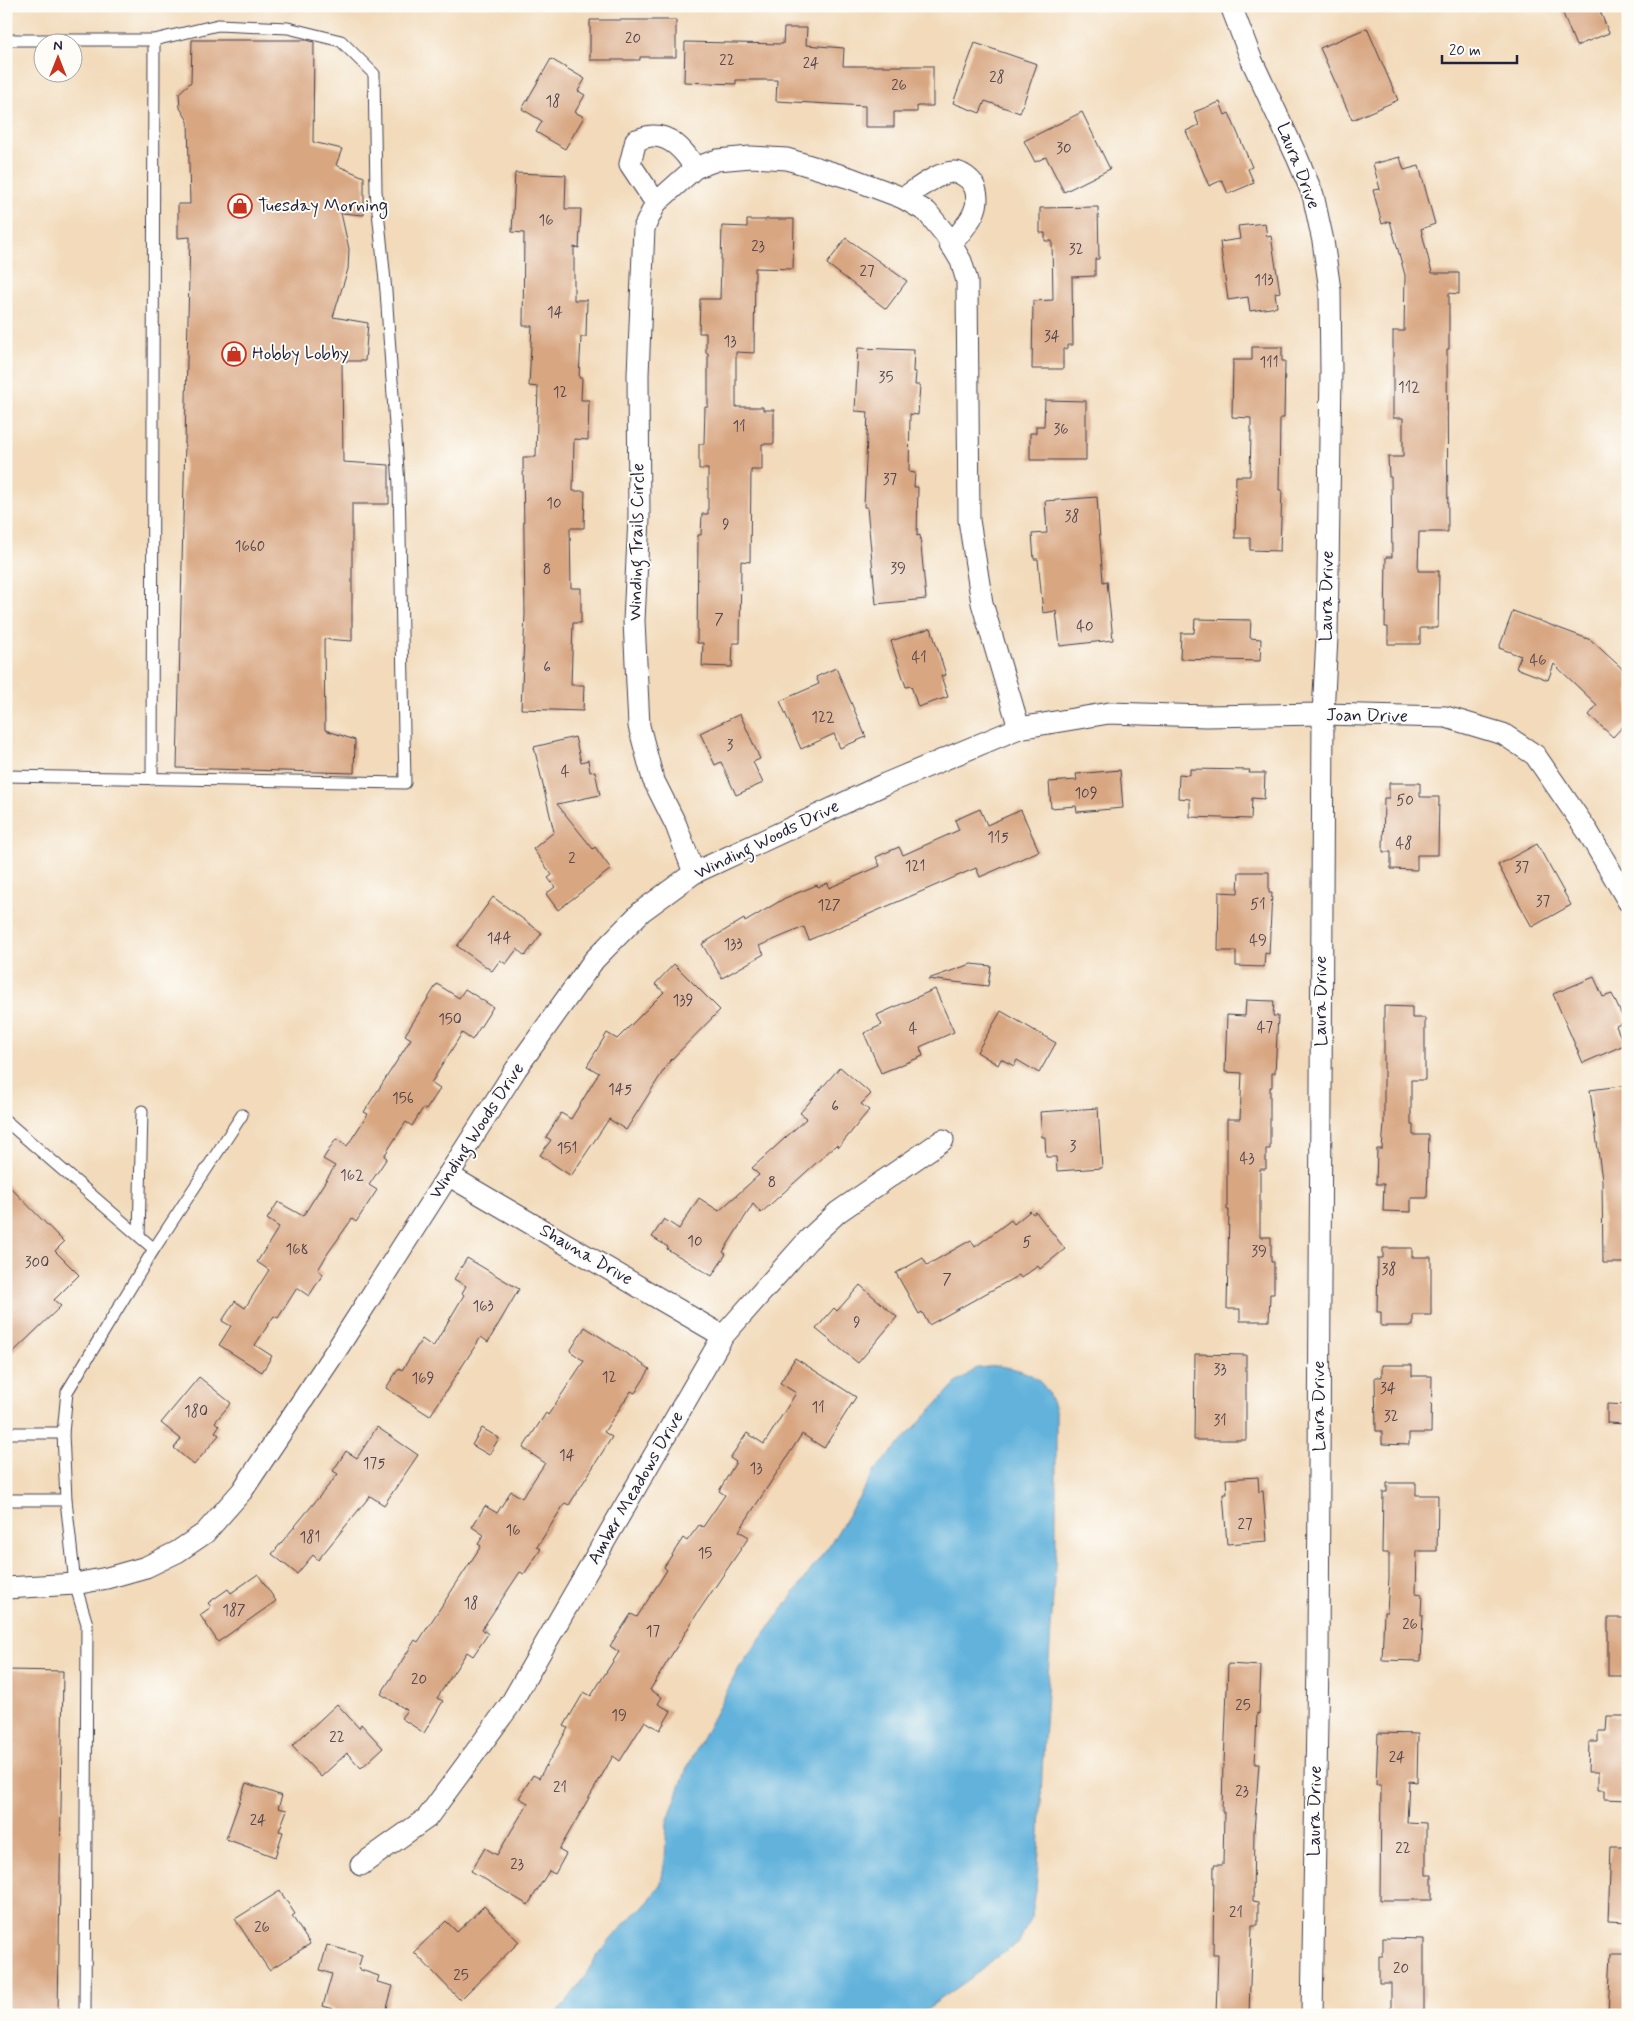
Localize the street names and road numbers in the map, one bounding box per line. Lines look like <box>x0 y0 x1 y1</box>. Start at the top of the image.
street label: Laura Drive <box>1271 119 1325 213</box>
street label: Winding Trails Circle <box>624 463 652 621</box>
street label: Laura Drive <box>1314 550 1340 642</box>
street label: Joan Drive <box>1326 703 1408 729</box>
street label: Winding Woods Drive <box>691 795 844 887</box>
street label: Laura Drive <box>1309 956 1333 1046</box>
street label: Winding Woods Drive <box>424 1058 532 1205</box>
street label: Shauna Drive <box>535 1219 637 1291</box>
street label: Laura Drive <box>1307 1361 1331 1451</box>
street label: Amber Meadows Drive <box>582 1407 690 1569</box>
street label: Laura Drive <box>1302 1765 1328 1857</box>

